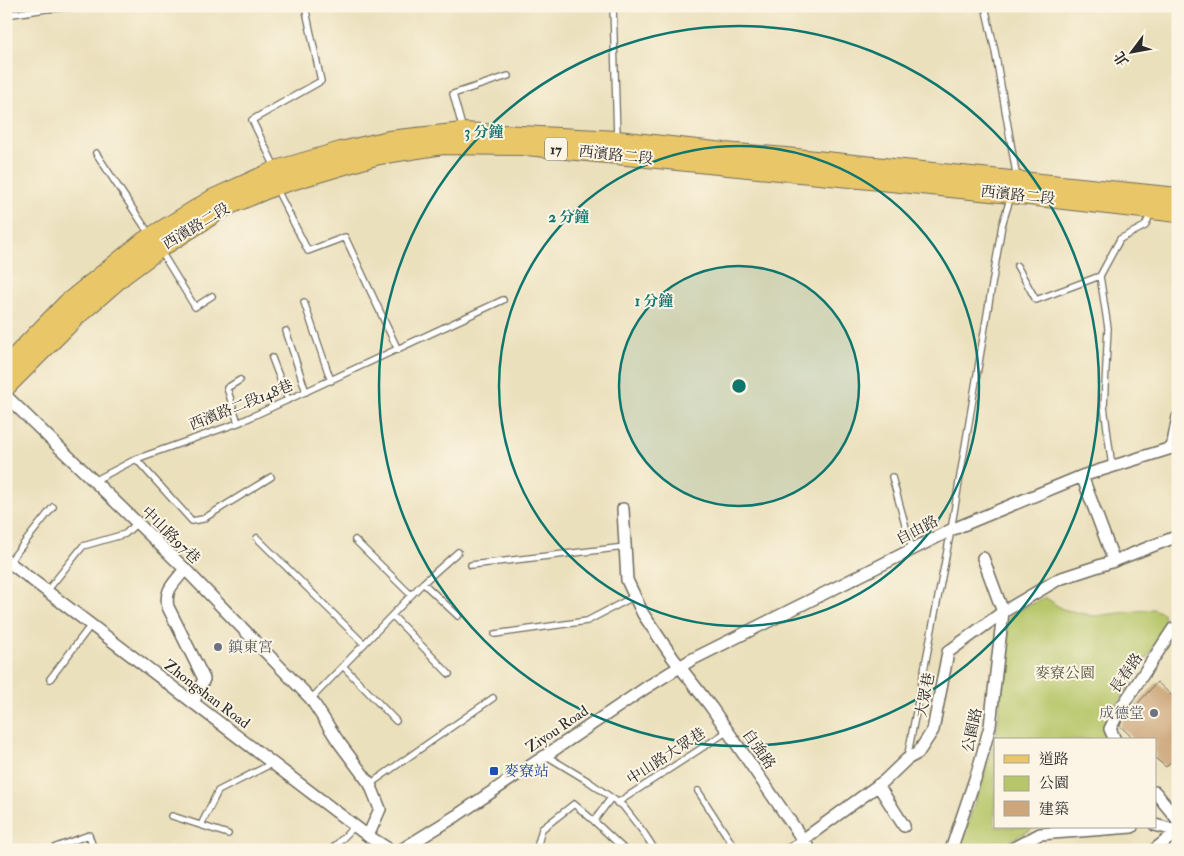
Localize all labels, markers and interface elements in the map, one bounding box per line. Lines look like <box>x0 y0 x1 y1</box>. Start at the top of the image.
north arrow <box>1106 28 1156 78</box>
text: 北 <box>1110 48 1132 69</box>
text: 3 分鐘 <box>465 123 503 142</box>
road number: 17 <box>545 138 567 160</box>
street label: 西濱路二段 <box>578 142 654 169</box>
street label: 西濱路二段 <box>980 182 1056 209</box>
street label: 西濱路二段 <box>159 199 233 254</box>
text: 2 分鐘 <box>549 208 589 227</box>
text: 1 分鐘 <box>635 292 673 311</box>
street label: 西濱路二段148巷 <box>186 376 296 435</box>
centre of rings <box>730 377 748 395</box>
street label: 中山路97巷 <box>137 503 204 568</box>
street label: 自由路 <box>893 512 942 549</box>
place label: 鎮東宮 <box>228 638 273 657</box>
marker: 鎮東宮 <box>212 641 224 653</box>
street label: 長春路 <box>1106 649 1147 697</box>
street label: Zhongshan Road <box>160 656 254 733</box>
park label: 麥寮公園 <box>1035 664 1095 683</box>
street label: 大眾巷 <box>912 671 939 719</box>
street label: Ziyou Road <box>522 701 593 757</box>
place label: 成德堂 <box>1099 704 1144 723</box>
street label: 公園路 <box>959 706 986 754</box>
marker: 成德堂 <box>1148 707 1160 719</box>
street label: 中山路大眾巷 <box>623 724 709 789</box>
street label: 自強路 <box>738 725 779 773</box>
legend <box>994 738 1156 828</box>
text: 道路 <box>1039 750 1069 769</box>
place label: 麥寮站 <box>504 762 549 781</box>
marker: 麥寮站 <box>488 765 500 777</box>
text: 公園 <box>1039 774 1069 793</box>
text: 建築 <box>1039 800 1069 819</box>

